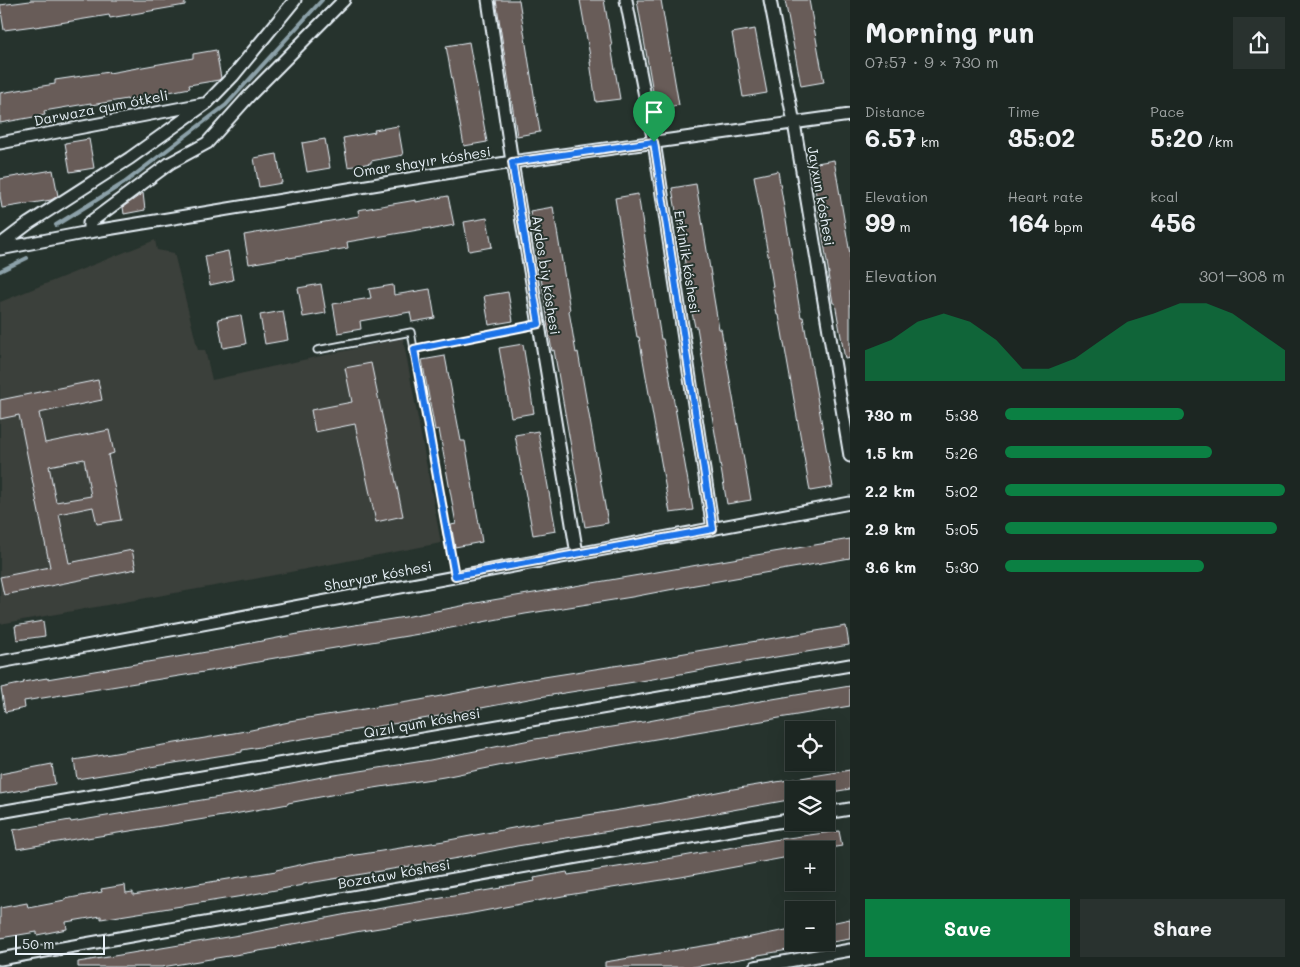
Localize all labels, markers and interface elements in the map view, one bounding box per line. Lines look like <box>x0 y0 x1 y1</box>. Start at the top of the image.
text: Morning run <box>865 14 1034 50</box>
button: share <box>1233 17 1285 69</box>
text: 07:57 · 9 × 730 m <box>865 51 999 72</box>
street label: Darwaza qum ótkeli <box>32 85 170 130</box>
pin <box>633 91 675 142</box>
icon: arrive <box>640 98 668 126</box>
text: Distance <box>865 102 925 121</box>
text: Time <box>1008 102 1040 121</box>
text: Pace <box>1150 102 1185 121</box>
text: 6.57 <box>865 121 916 153</box>
text: 35:02 <box>1008 121 1075 153</box>
text: 5:20 <box>1150 121 1203 153</box>
text: km <box>916 132 939 151</box>
text: /km <box>1203 132 1233 151</box>
street label: Omar shayır kóshesi <box>352 141 492 182</box>
street label: Jayxun kóshesi <box>803 145 840 247</box>
text: Elevation <box>865 187 928 206</box>
text: Heart rate <box>1008 187 1083 206</box>
text: kcal <box>1150 187 1178 206</box>
text: 99 <box>865 206 895 238</box>
text: 164 <box>1008 206 1050 238</box>
text: 456 <box>1150 206 1196 238</box>
street label: Erkinlik kóshesi <box>670 209 705 315</box>
street label: Aydos biy kóshesi <box>528 214 565 336</box>
text: m <box>895 217 911 236</box>
text: bpm <box>1050 217 1083 236</box>
text: Elevation <box>865 265 937 286</box>
text: 301–308 m <box>1199 265 1285 286</box>
text: 730 m <box>865 404 912 425</box>
text: 5:38 <box>945 404 978 425</box>
text: 1.5 km <box>865 442 913 463</box>
text: 5:26 <box>945 442 978 463</box>
text: 2.2 km <box>865 480 915 501</box>
text: 5:02 <box>945 480 978 501</box>
text: 2.9 km <box>865 518 916 539</box>
text: 5:05 <box>945 518 979 539</box>
street label: Sharyar kóshesi <box>322 556 433 595</box>
text: 3.6 km <box>865 556 916 577</box>
text: 5:30 <box>945 556 979 577</box>
street label: Qızıl qum kóshesi <box>362 703 482 742</box>
map controls <box>785 721 835 951</box>
button: locate <box>785 721 835 771</box>
button: layers <box>785 781 835 831</box>
button: + <box>785 841 835 891</box>
street label: Bozataw kóshesi <box>336 854 452 893</box>
button: Save <box>865 899 1070 957</box>
button: Share <box>1080 899 1285 957</box>
button: − <box>785 901 835 951</box>
scale bar <box>15 932 105 955</box>
text: 50 m <box>22 934 54 953</box>

